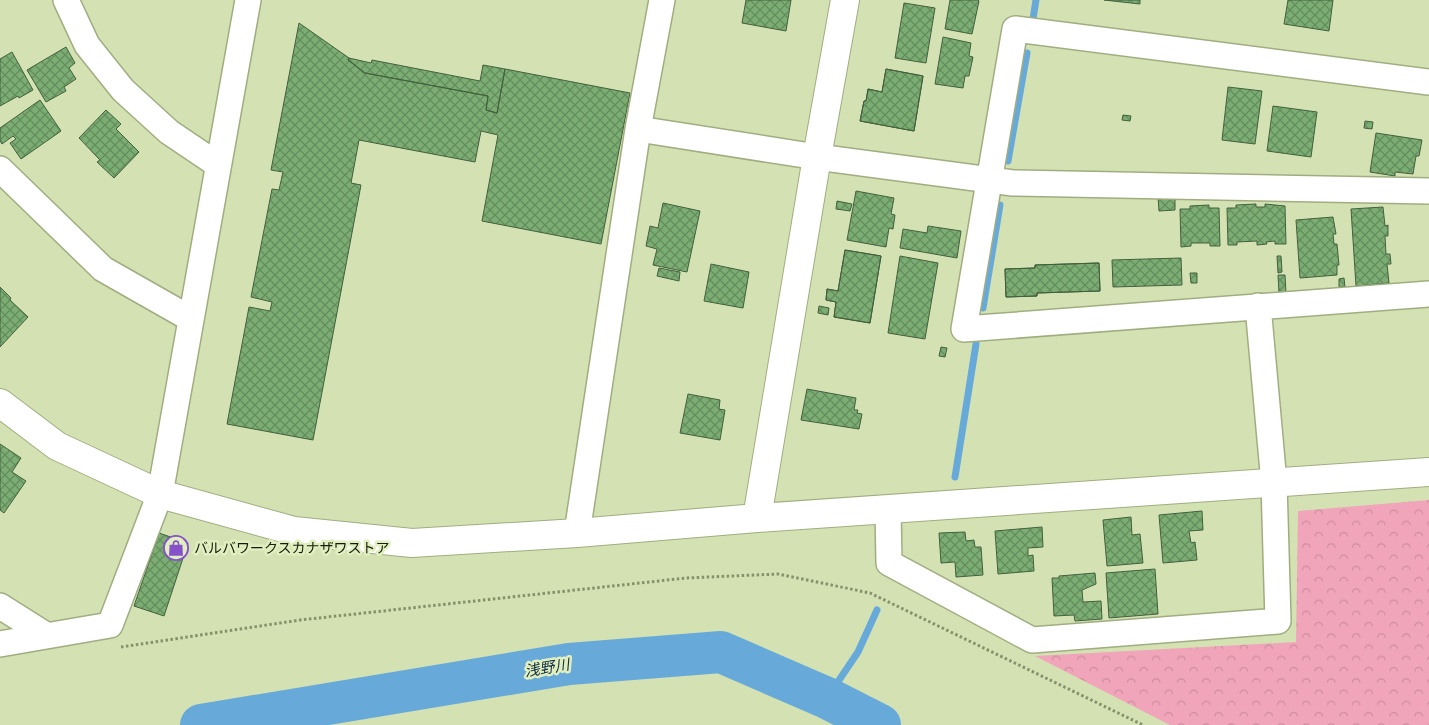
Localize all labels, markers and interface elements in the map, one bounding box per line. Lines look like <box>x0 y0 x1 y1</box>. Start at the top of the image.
shop icon: バルバワークスカナザワストア <box>163 535 189 561</box>
place label: バルバワークスカナザワストア <box>194 539 390 557</box>
water label: 浅野川 <box>523 654 573 680</box>

